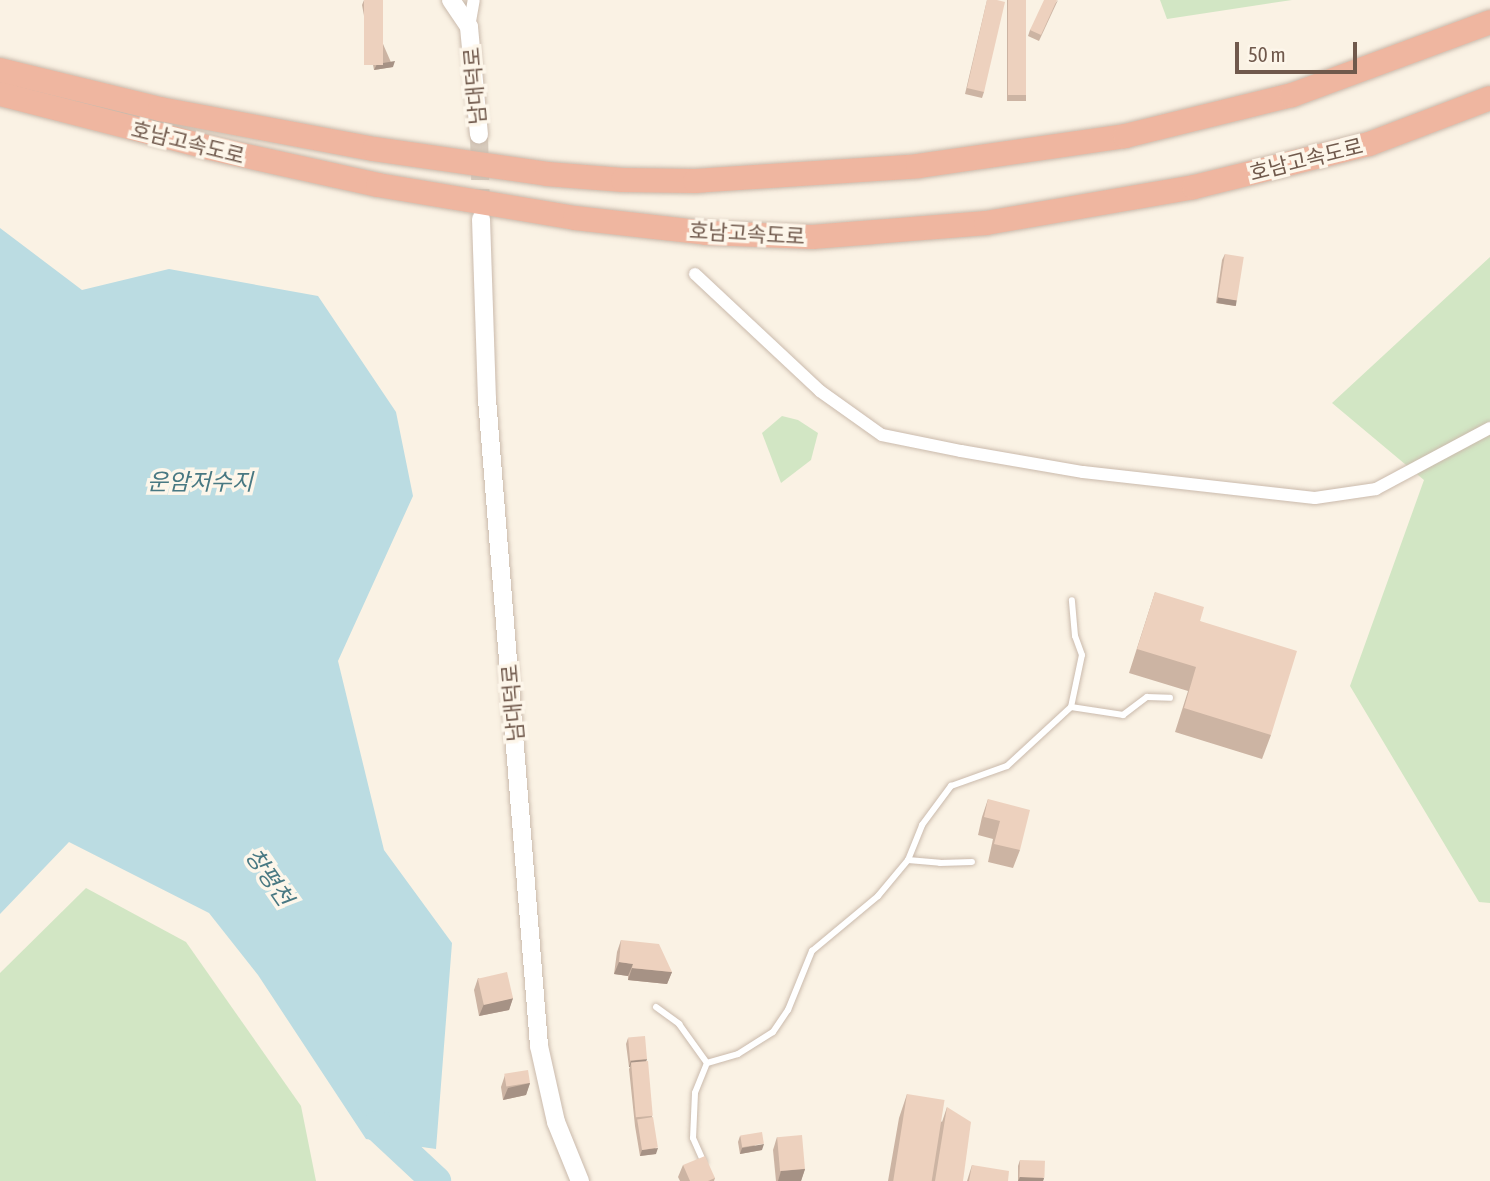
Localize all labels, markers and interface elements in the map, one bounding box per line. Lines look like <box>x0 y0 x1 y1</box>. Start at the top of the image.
scale bar <box>1238 28 1360 72</box>
text: 50 m <box>1248 42 1286 66</box>
street label: 남대덕로 <box>458 46 490 126</box>
street label: 호남고속도로 <box>129 116 247 168</box>
street label: 호남고속도로 <box>1247 133 1365 185</box>
street label: 호남고속도로 <box>688 217 806 249</box>
water label: 운암저수지 <box>147 468 253 496</box>
street label: 남대덕로 <box>496 663 528 743</box>
water label: 창평천 <box>239 843 299 911</box>

